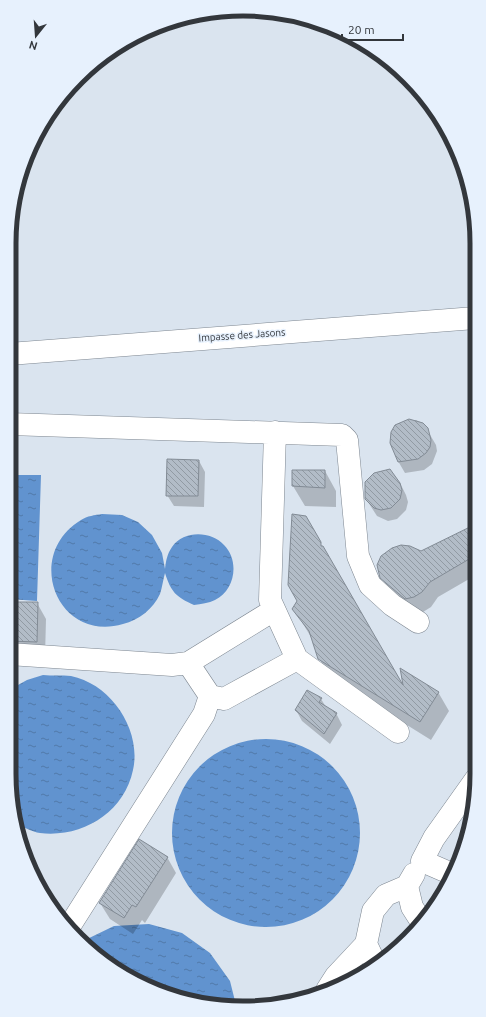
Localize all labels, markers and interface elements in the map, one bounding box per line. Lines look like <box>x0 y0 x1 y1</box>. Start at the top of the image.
north arrow <box>16 16 56 56</box>
scale bar <box>342 16 403 42</box>
text: 20 m <box>348 23 375 36</box>
text: N <box>27 39 39 53</box>
street label: Impasse des Jasons <box>198 326 286 344</box>

